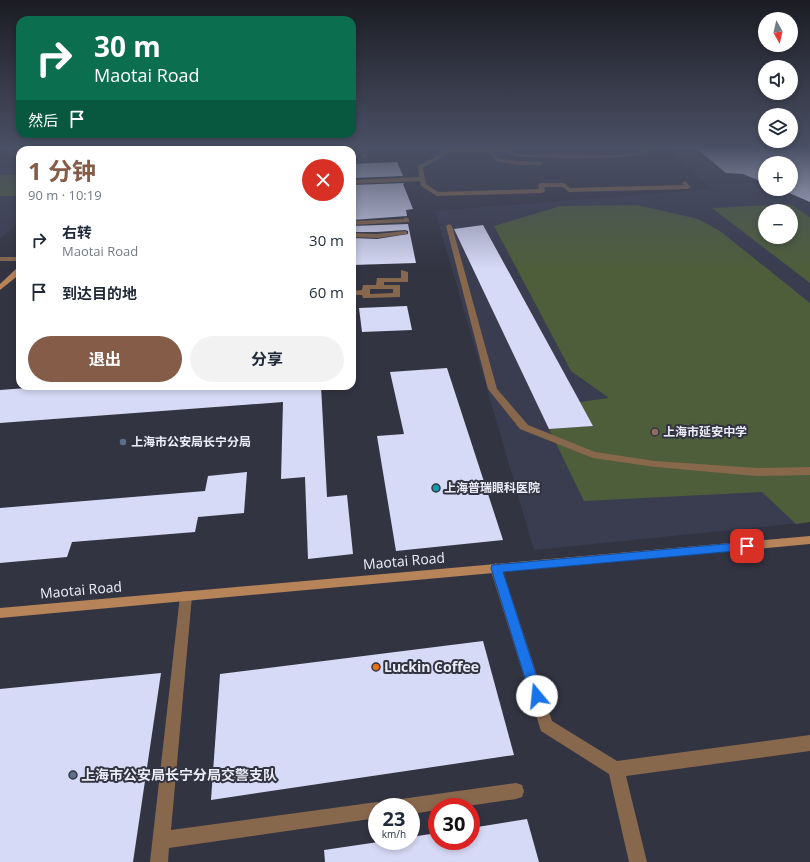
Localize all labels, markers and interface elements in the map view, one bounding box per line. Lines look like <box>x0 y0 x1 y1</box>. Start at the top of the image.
north arrow <box>758 12 798 52</box>
map controls <box>758 12 798 244</box>
text: 30 m <box>94 27 161 65</box>
icon: right <box>28 32 80 84</box>
button: sound <box>758 60 798 100</box>
text: Maotai Road <box>94 63 200 87</box>
icon: arrive <box>66 108 88 130</box>
button: layers <box>758 108 798 148</box>
text: 然后 <box>28 110 58 130</box>
text: 1 分钟 <box>28 154 96 187</box>
button: + <box>758 156 798 196</box>
button: close <box>302 159 344 201</box>
text: 90 m · 10:19 <box>28 186 102 204</box>
button: − <box>758 204 798 244</box>
text: 右转 <box>62 222 92 242</box>
icon: right <box>28 229 50 251</box>
text: 30 m <box>309 230 344 250</box>
text: Maotai Road <box>62 242 138 260</box>
icon: arrive <box>28 281 50 303</box>
text: 60 m <box>309 282 344 302</box>
text: 到达目的地 <box>62 283 137 303</box>
button: 退出 <box>28 336 182 382</box>
button: 分享 <box>190 336 344 382</box>
place label: 上海市延安中学 <box>663 423 747 440</box>
marker: 上海市延安中学 <box>650 427 660 437</box>
place label: 上海市公安局长宁分局 <box>131 433 251 450</box>
marker: 上海市公安局长宁分局 <box>118 437 128 447</box>
place label: 上海普瑞眼科医院 <box>444 479 540 496</box>
marker: 上海普瑞眼科医院 <box>431 483 441 493</box>
pin <box>730 529 764 563</box>
icon: arrive <box>736 535 758 557</box>
street label: Maotai Road <box>362 547 446 574</box>
street label: Maotai Road <box>39 576 123 603</box>
place label: Luckin Coffee <box>384 657 479 676</box>
marker: Luckin Coffee <box>371 662 381 672</box>
position arrow <box>516 675 558 717</box>
place label: 上海市公安局长宁分局交警支队 <box>81 765 277 784</box>
marker: 上海市公安局长宁分局交警支队 <box>68 770 78 780</box>
speed limit sign: 30 <box>428 798 480 850</box>
text: 23 <box>383 805 405 832</box>
text: km/h <box>382 827 406 841</box>

